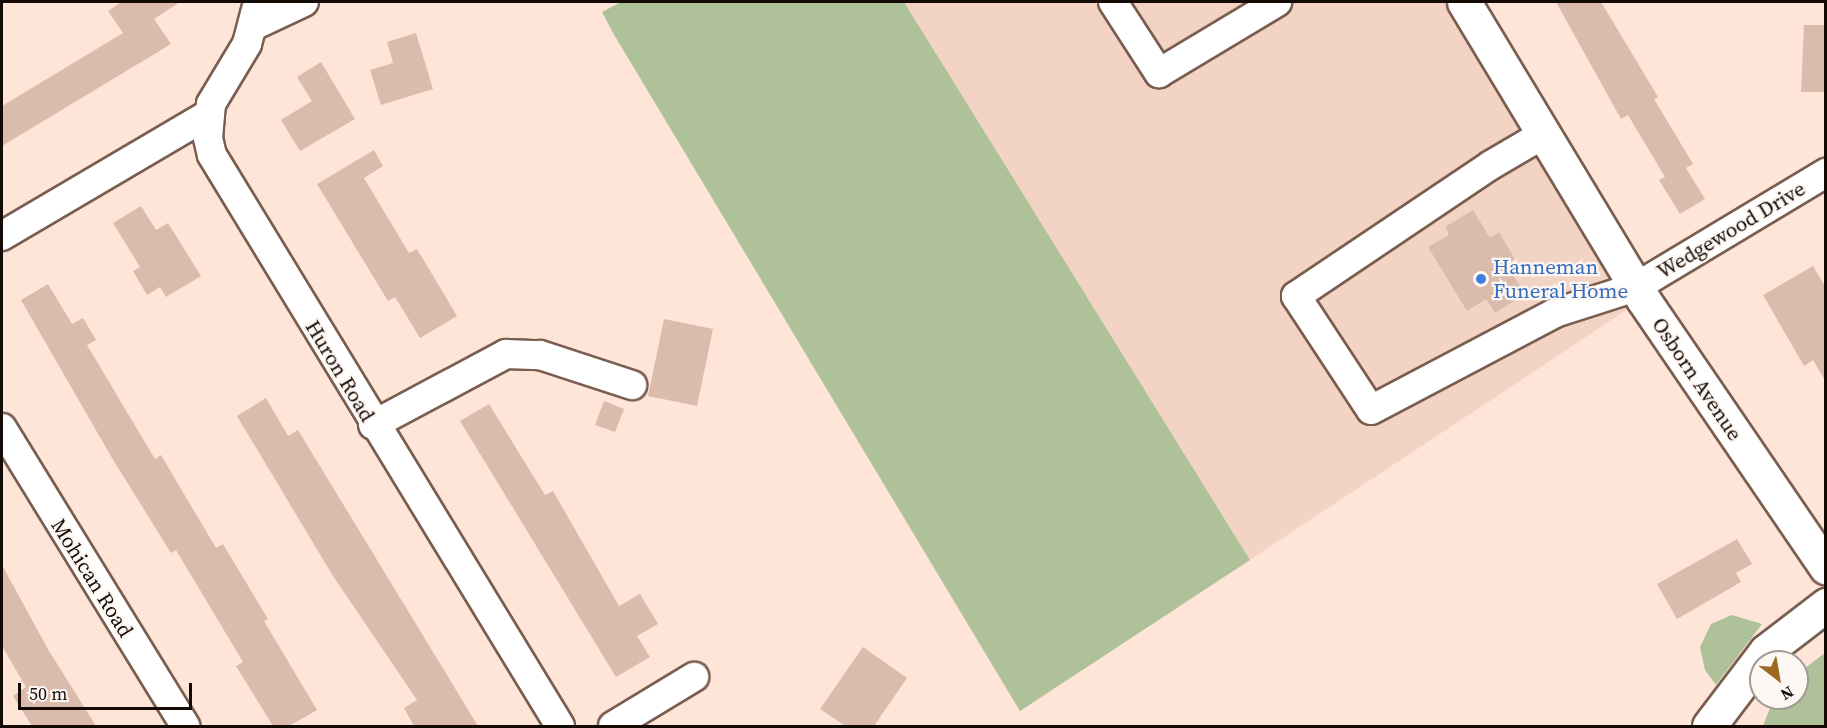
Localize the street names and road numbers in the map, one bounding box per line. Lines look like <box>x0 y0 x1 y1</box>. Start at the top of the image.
street label: Wedgewood Drive <box>1652 176 1810 284</box>
street label: Osborn Avenue <box>1647 313 1747 445</box>
street label: Huron Road <box>300 316 380 426</box>
street label: Mohican Road <box>46 514 138 642</box>

